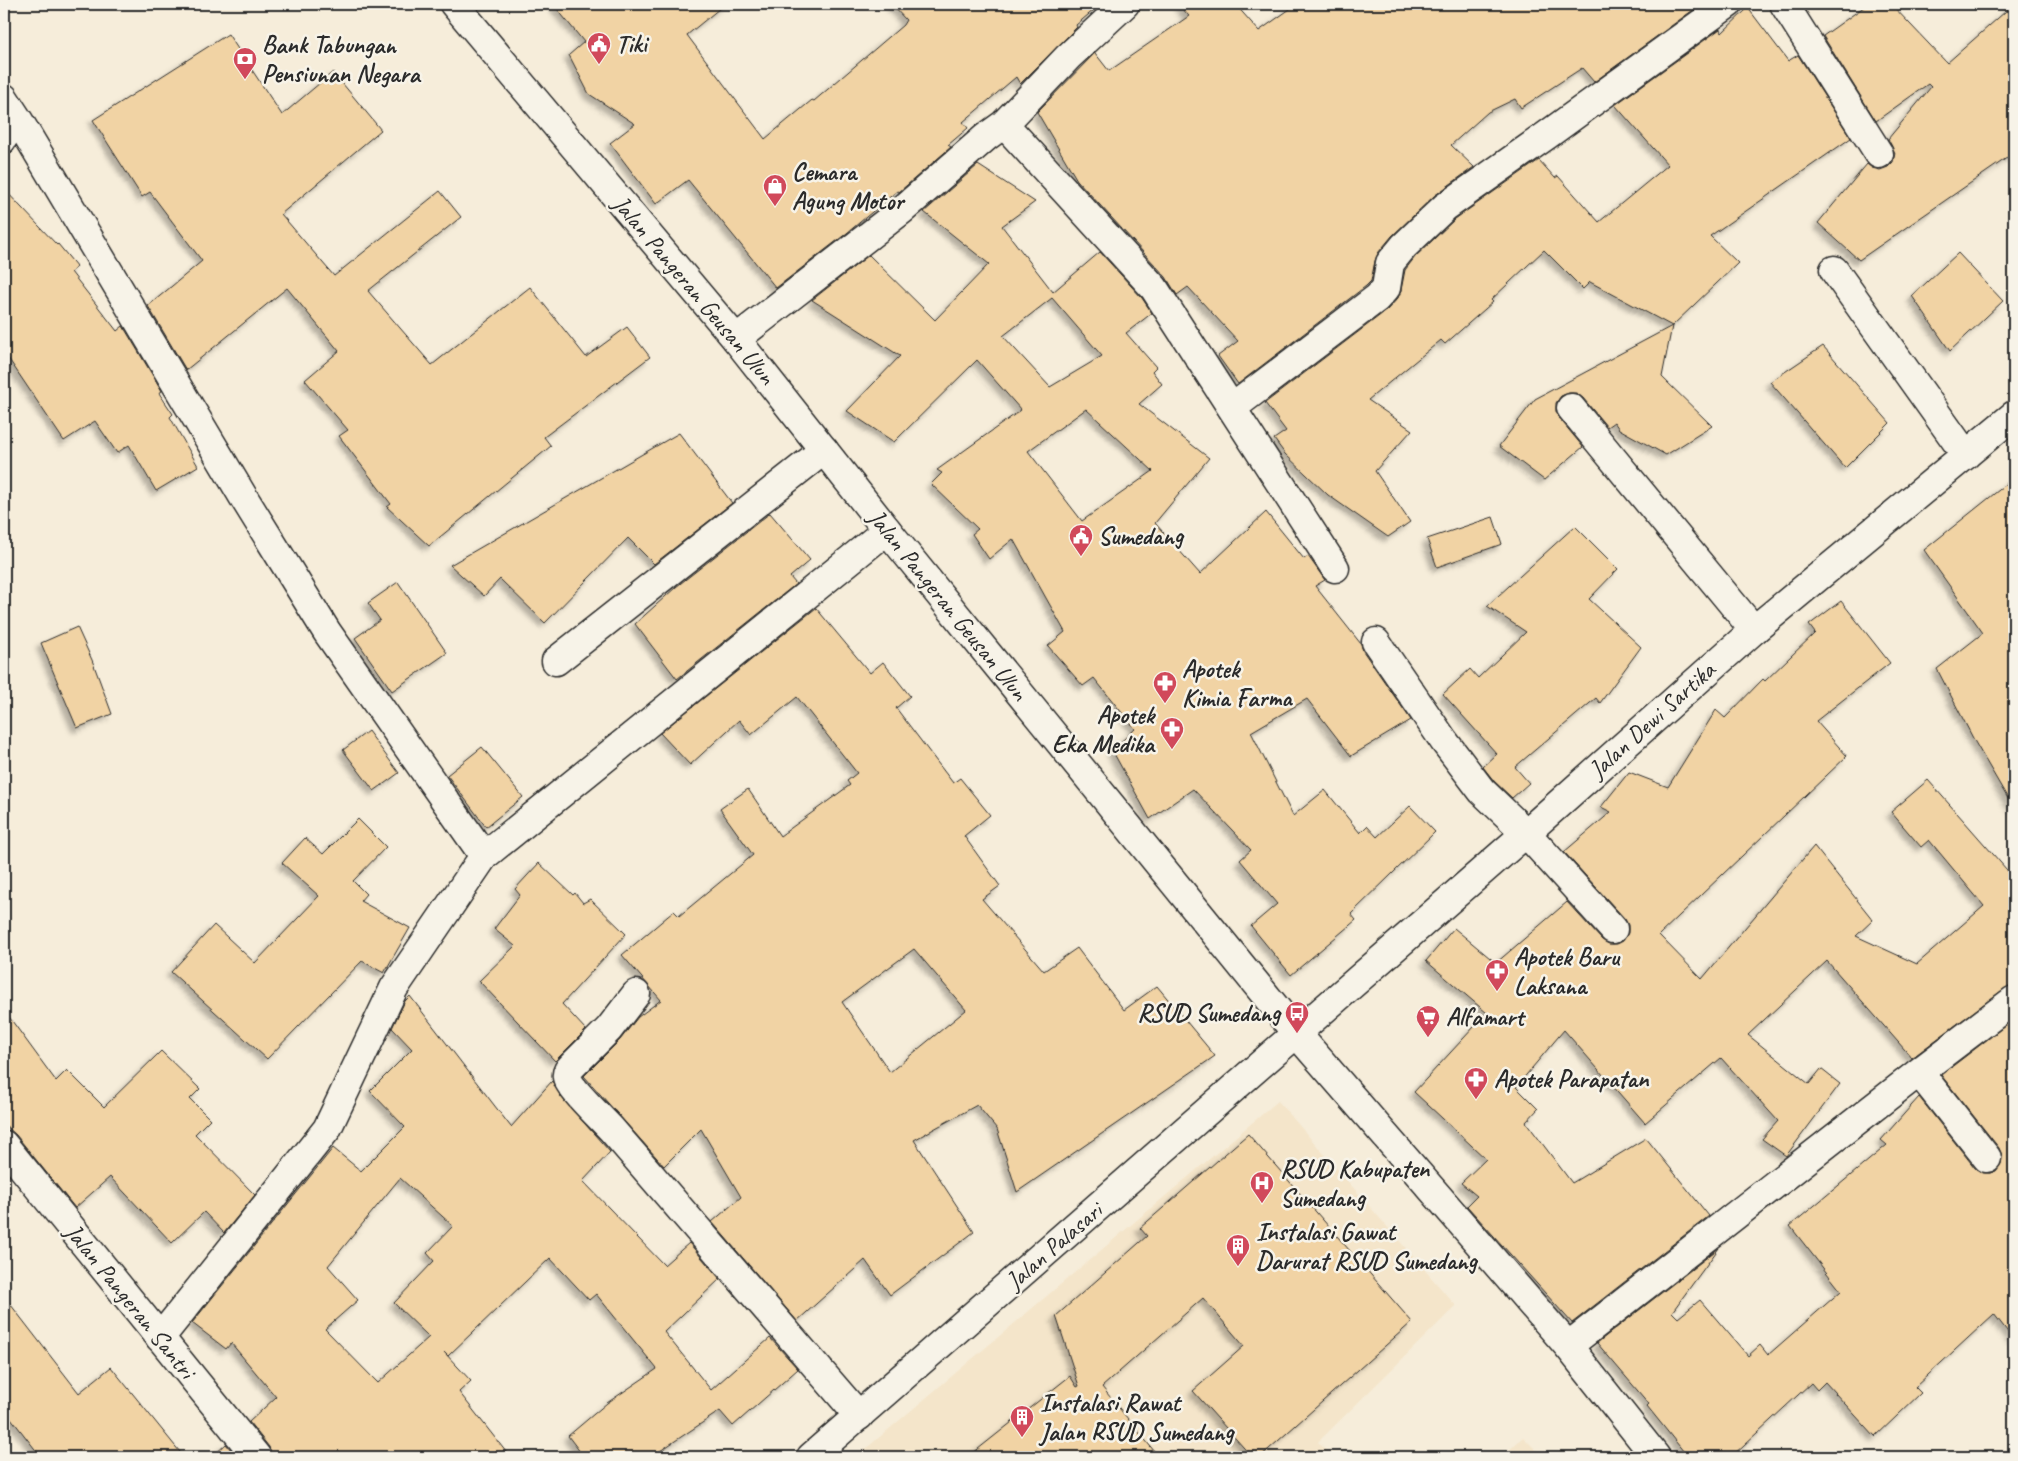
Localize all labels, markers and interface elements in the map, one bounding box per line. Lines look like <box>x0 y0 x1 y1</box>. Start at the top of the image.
place label: Tiki <box>616 28 650 60</box>
place label: Bank Tabungan Pensiunan Negara <box>262 29 421 90</box>
public building icon: Tiki <box>586 31 612 65</box>
bank icon: Bank Tabungan Pensiunan Negara <box>232 46 258 80</box>
place label: Cemara Agung Motor <box>792 156 906 217</box>
shop icon: Cemara Agung Motor <box>762 173 788 207</box>
street label: Jalan Pangeran Geusan Ulun <box>605 188 783 392</box>
street label: Jalan Pangeran Geusan Ulun <box>860 502 1036 708</box>
place label: Sumedang <box>1098 520 1185 552</box>
public building icon: Sumedang <box>1068 523 1094 557</box>
place label: Apotek Kimia Farma <box>1182 653 1293 714</box>
street label: Jalan Dewi Sartika <box>1581 653 1724 786</box>
pharmacy icon: Apotek Kimia Farma <box>1152 670 1178 704</box>
place label: Apotek Eka Medika <box>1052 699 1157 760</box>
pharmacy icon: Apotek Eka Medika <box>1159 716 1185 750</box>
place label: Apotek Baru Laksana <box>1514 941 1621 1002</box>
pharmacy icon: Apotek Baru Laksana <box>1484 958 1510 992</box>
place label: RSUD Sumedang <box>1137 997 1282 1029</box>
bus stop icon: RSUD Sumedang <box>1284 1000 1310 1034</box>
place label: Alfamart <box>1446 1001 1526 1033</box>
supermarket icon: Alfamart <box>1415 1004 1441 1038</box>
place label: Apotek Parapatan <box>1494 1063 1650 1095</box>
pharmacy icon: Apotek Parapatan <box>1463 1066 1489 1100</box>
place label: RSUD Kabupaten Sumedang <box>1280 1153 1431 1214</box>
hospital icon: RSUD Kabupaten Sumedang <box>1249 1170 1275 1204</box>
street label: Jalan Palasari <box>998 1193 1112 1297</box>
street label: Jalan Pangeran Santri <box>57 1216 205 1388</box>
place label: Instalasi Gawat Darurat RSUD Sumedang <box>1256 1216 1479 1277</box>
building icon: Instalasi Gawat Darurat RSUD Sumedang <box>1225 1233 1251 1267</box>
place label: Instalasi Rawat Jalan RSUD Sumedang <box>1038 1387 1235 1448</box>
building icon: Instalasi Rawat Jalan RSUD Sumedang <box>1009 1404 1035 1438</box>

